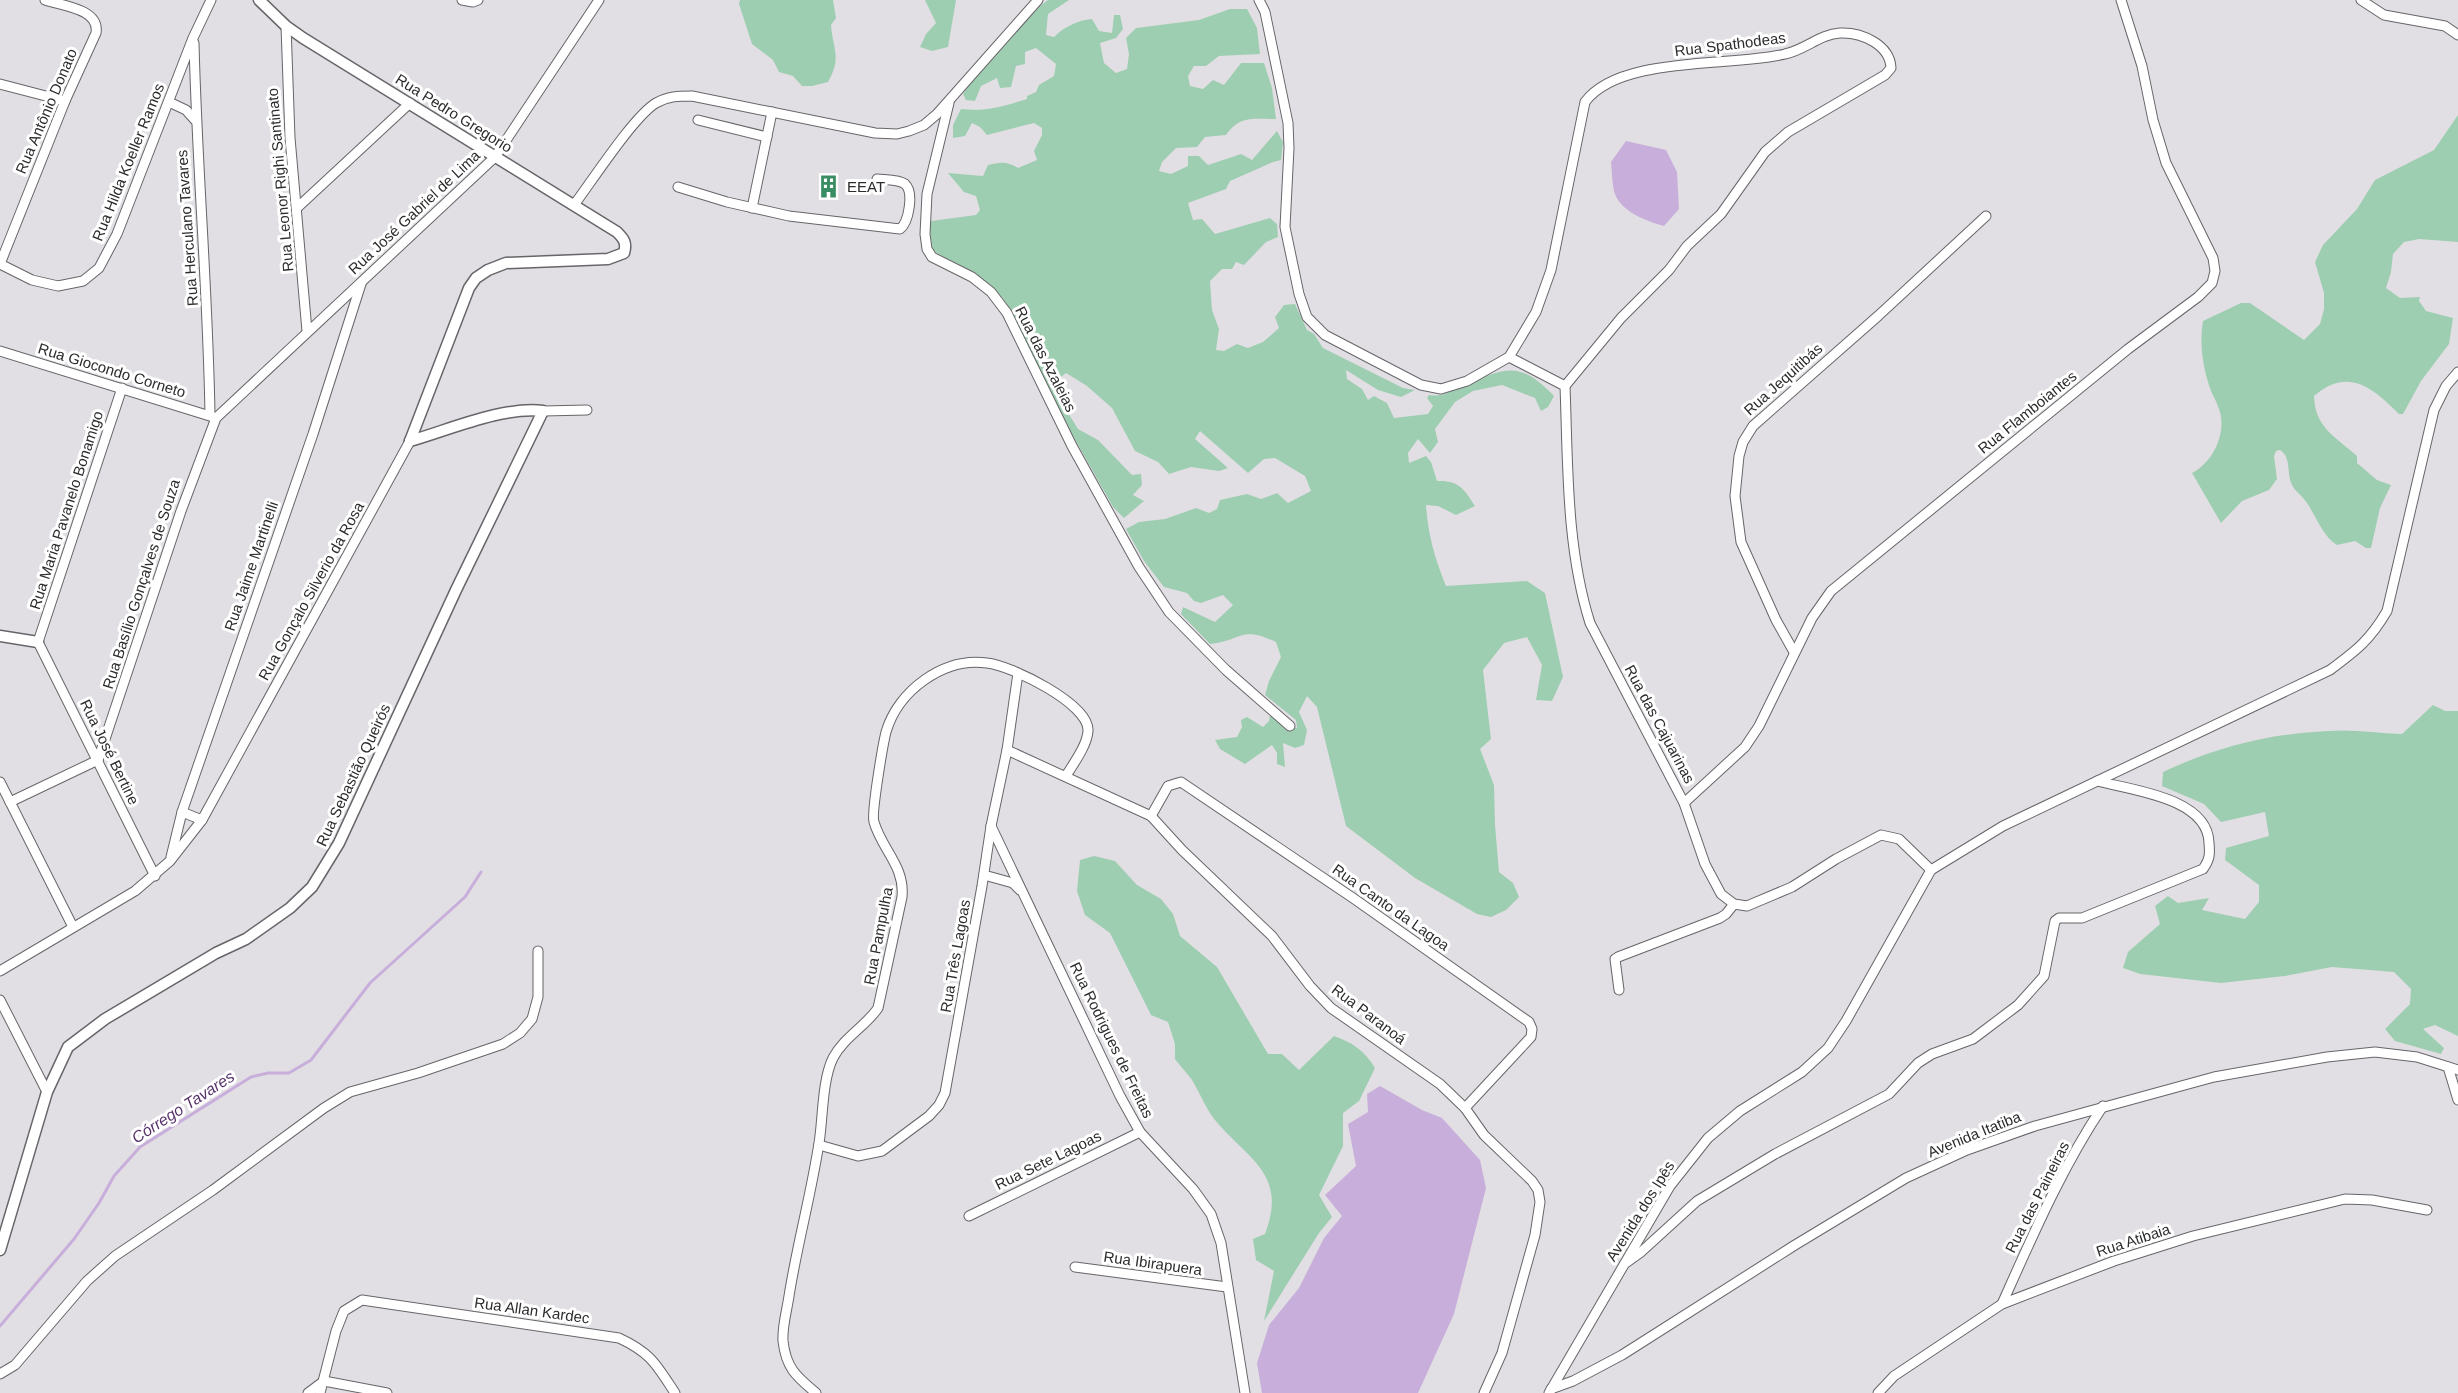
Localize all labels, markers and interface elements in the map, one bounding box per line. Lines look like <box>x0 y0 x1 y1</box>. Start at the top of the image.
street label: Rua Spathodeas <box>1673 29 1787 59</box>
street label: Rua Antônio Donato <box>12 46 80 176</box>
street label: Rua Pedro Gregorio <box>393 70 515 156</box>
street label: Rua Hilda Koeller Ramos <box>89 81 167 243</box>
street label: Rua Leonor Righi Santinato <box>264 87 296 273</box>
street label: Rua José Gabriel de Lima <box>345 146 484 277</box>
street label: Rua Herculano Tavares <box>173 149 201 307</box>
building icon: EEAT <box>816 173 842 199</box>
place label: EEAT <box>847 178 885 195</box>
street label: Rua das Azaleias <box>1012 304 1080 414</box>
street label: Rua Giocondo Corneto <box>36 339 188 401</box>
street label: Rua Jequitibás <box>1740 339 1826 419</box>
street label: Rua Flamboiantes <box>1974 367 2080 457</box>
street label: Rua Maria Pavanelo Bonamigo <box>26 409 106 611</box>
street label: Rua Basílio Gonçalves de Souza <box>99 476 183 691</box>
street label: Rua Gonçalo Silverio da Rosa <box>255 498 367 683</box>
street label: Rua Jaime Martinelli <box>221 499 281 633</box>
street label: Rua das Cajuarinas <box>1622 662 1698 786</box>
street label: Rua José Bertine <box>77 697 143 807</box>
street label: Rua Sebastião Queirós <box>313 701 393 849</box>
street label: Rua Canto da Lagoa <box>1329 860 1453 954</box>
street label: Rua Pampulha <box>860 885 896 986</box>
street label: Rua Três Lagoas <box>937 898 973 1014</box>
street label: Rua Rodrigues de Freitas <box>1067 959 1157 1121</box>
street label: Rua Paranoá <box>1329 981 1410 1048</box>
water label: Córrego Tavares <box>129 1068 237 1146</box>
street label: Avenida Itatiba <box>1925 1107 2024 1160</box>
street label: Rua Sete Lagoas <box>992 1127 1104 1193</box>
street label: Rua das Paineiras <box>2002 1139 2072 1255</box>
street label: Avenida dos Ipês <box>1602 1158 1678 1264</box>
street label: Rua Atibaia <box>2094 1220 2173 1260</box>
street label: Rua Ibirapuera <box>1103 1248 1204 1278</box>
street label: Rua Allan Kardec <box>473 1294 591 1327</box>

